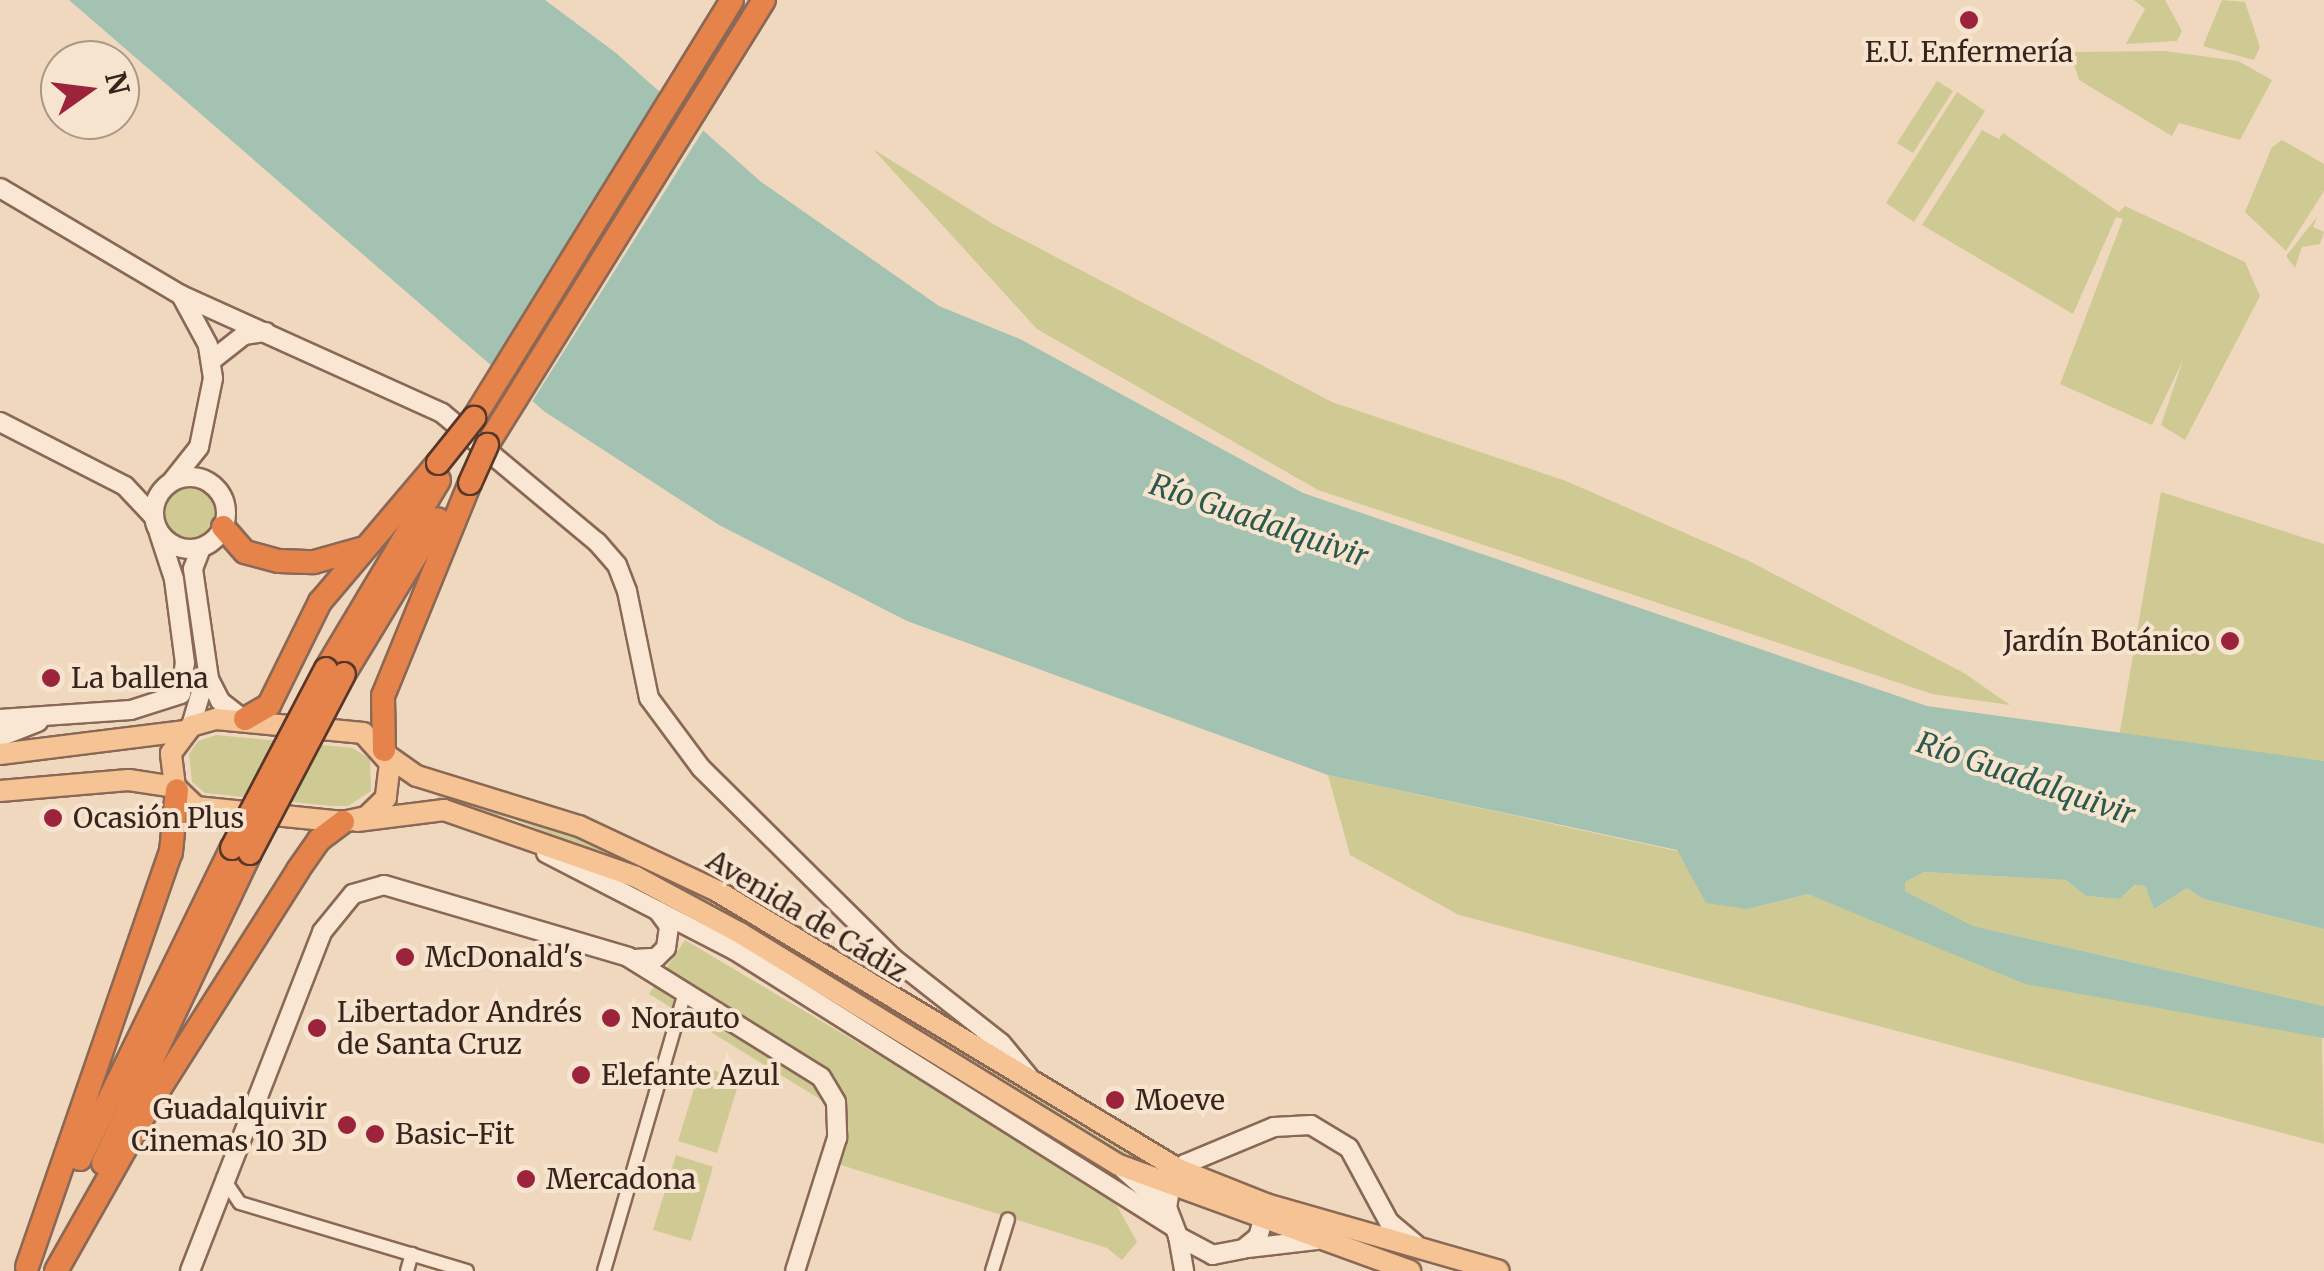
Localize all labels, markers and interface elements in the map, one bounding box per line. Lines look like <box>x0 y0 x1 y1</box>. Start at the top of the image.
marker: E.U. Enfermería <box>1958 9 1980 31</box>
place label: E.U. Enfermería <box>1865 35 2073 69</box>
north arrow <box>40 40 140 140</box>
text: N <box>97 68 137 98</box>
water label: Río Guadalquivir <box>1145 466 1373 574</box>
place label: Jardín Botánico <box>2003 624 2210 658</box>
marker: Jardín Botánico <box>2219 630 2241 652</box>
place label: La ballena <box>71 661 209 695</box>
marker: La ballena <box>40 667 62 689</box>
water label: Río Guadalquivir <box>1912 724 2140 832</box>
place label: Ocasión Plus <box>73 801 244 835</box>
marker: Ocasión Plus <box>42 807 64 829</box>
street label: Avenida de Cádiz <box>701 843 913 989</box>
place label: McDonald's <box>425 940 583 974</box>
marker: McDonald's <box>394 946 416 968</box>
place label: Libertador Andrés de Santa Cruz <box>337 995 582 1061</box>
place label: Norauto <box>631 1001 740 1035</box>
marker: Norauto <box>600 1007 622 1029</box>
marker: Libertador Andrés de Santa Cruz <box>306 1017 328 1039</box>
place label: Elefante Azul <box>601 1058 779 1092</box>
marker: Elefante Azul <box>570 1064 592 1086</box>
place label: Moeve <box>1135 1083 1225 1117</box>
marker: Moeve <box>1104 1089 1126 1111</box>
place label: Guadalquivir Cinemas 10 3D <box>131 1092 327 1158</box>
marker: Guadalquivir Cinemas 10 3D <box>336 1114 358 1136</box>
place label: Basic-Fit <box>395 1117 514 1151</box>
marker: Basic-Fit <box>364 1123 386 1145</box>
place label: Mercadona <box>546 1162 696 1196</box>
marker: Mercadona <box>515 1168 537 1190</box>

